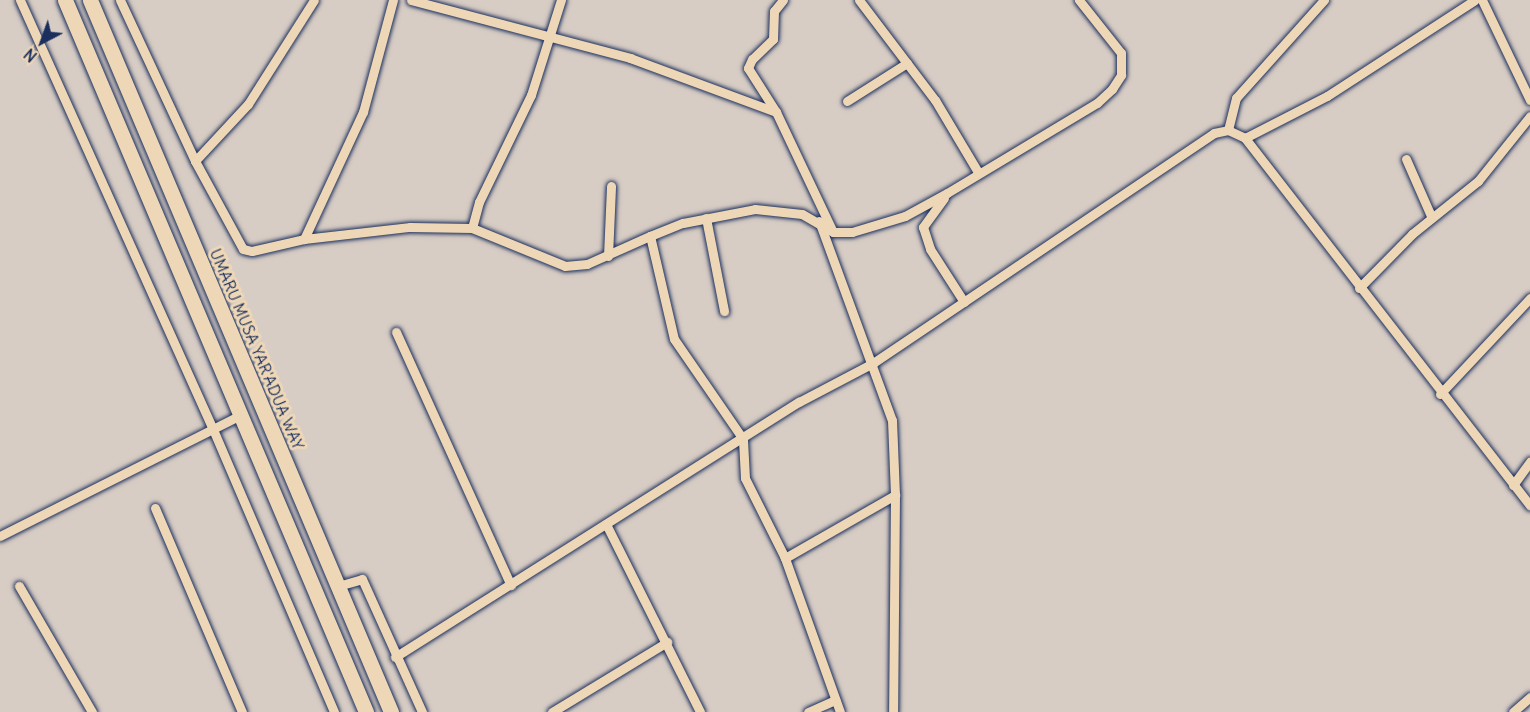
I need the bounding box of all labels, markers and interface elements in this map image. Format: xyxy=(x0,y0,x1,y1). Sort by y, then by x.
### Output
north arrow xyxy=(12,12,72,72)
text: N xyxy=(19,44,41,67)
street label: UMARU MUSA YAR'ADUA WAY xyxy=(206,246,308,452)

